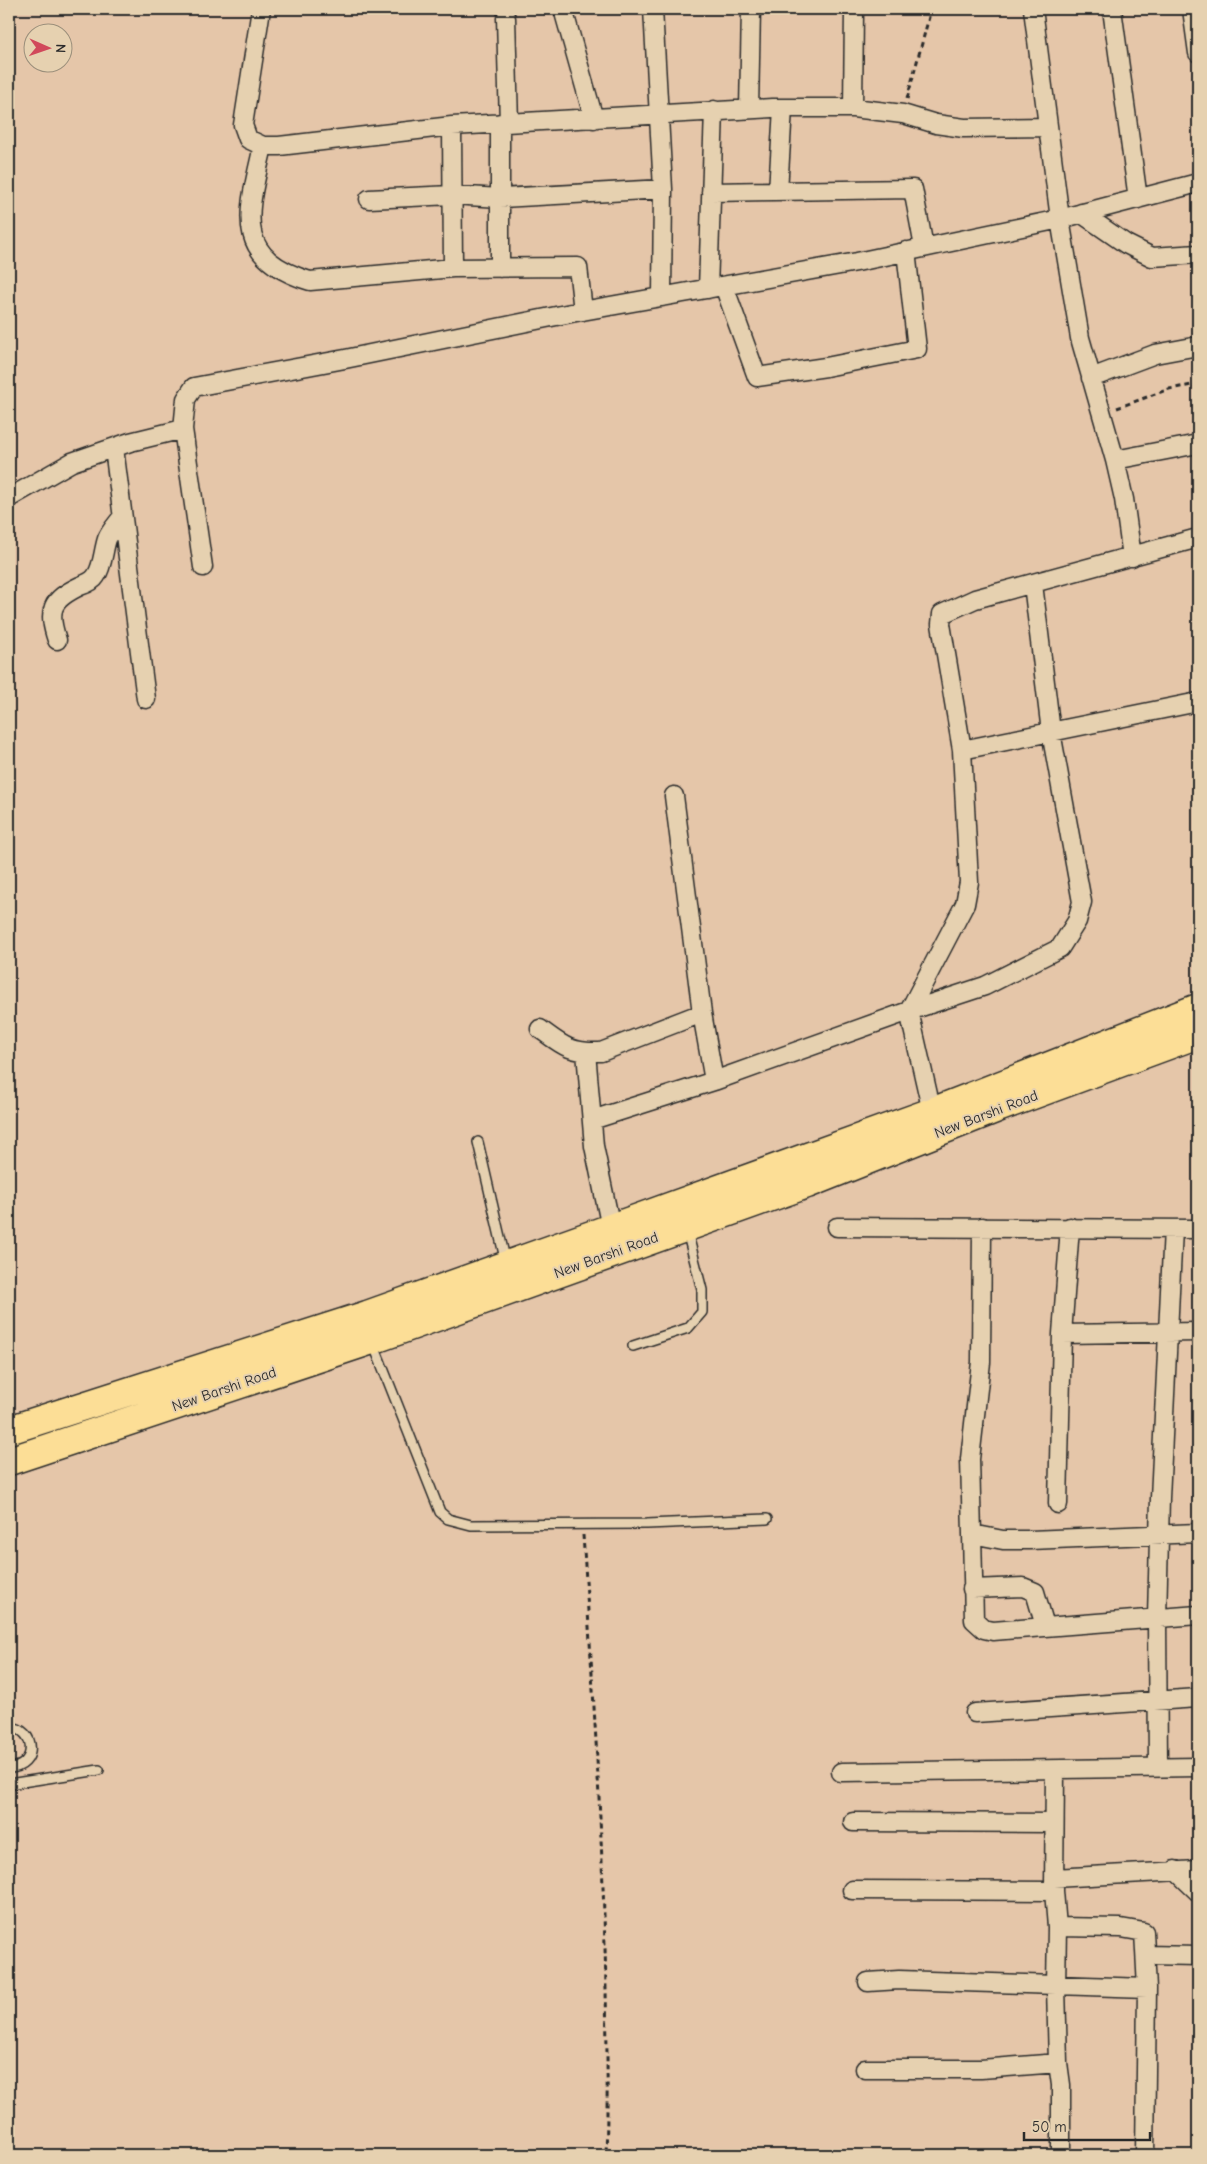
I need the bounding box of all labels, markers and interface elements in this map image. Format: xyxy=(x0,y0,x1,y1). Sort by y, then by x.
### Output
north arrow xyxy=(22,22,72,72)
text: N xyxy=(52,44,69,53)
street label: New Barshi Road xyxy=(932,1086,1040,1142)
street label: New Barshi Road xyxy=(551,1228,661,1282)
street label: New Barshi Road xyxy=(169,1363,279,1415)
scale bar xyxy=(1024,2109,1151,2141)
text: 50 m xyxy=(1032,2118,1067,2136)

